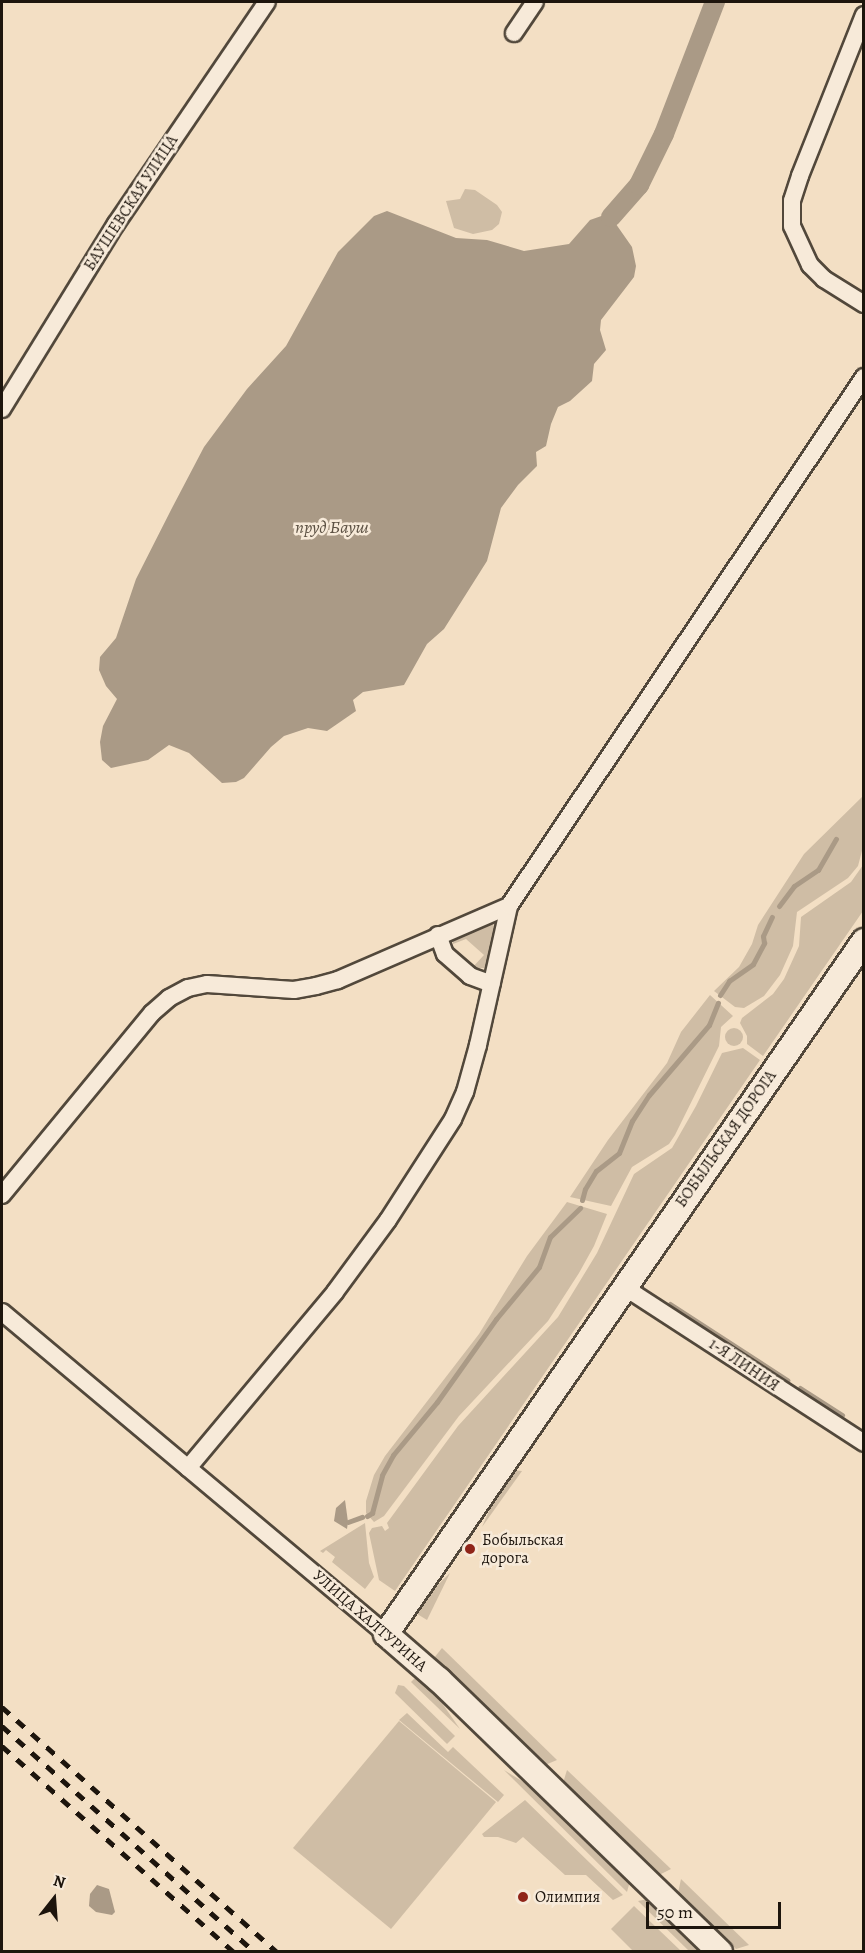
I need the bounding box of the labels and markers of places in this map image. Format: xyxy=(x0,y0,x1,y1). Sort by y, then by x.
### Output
place label: Бобыльская дорога xyxy=(482,1530,564,1568)
marker: Бобыльская дорога xyxy=(463,1542,477,1556)
place label: Олимпия xyxy=(535,1887,600,1907)
marker: Олимпия xyxy=(516,1890,530,1904)

